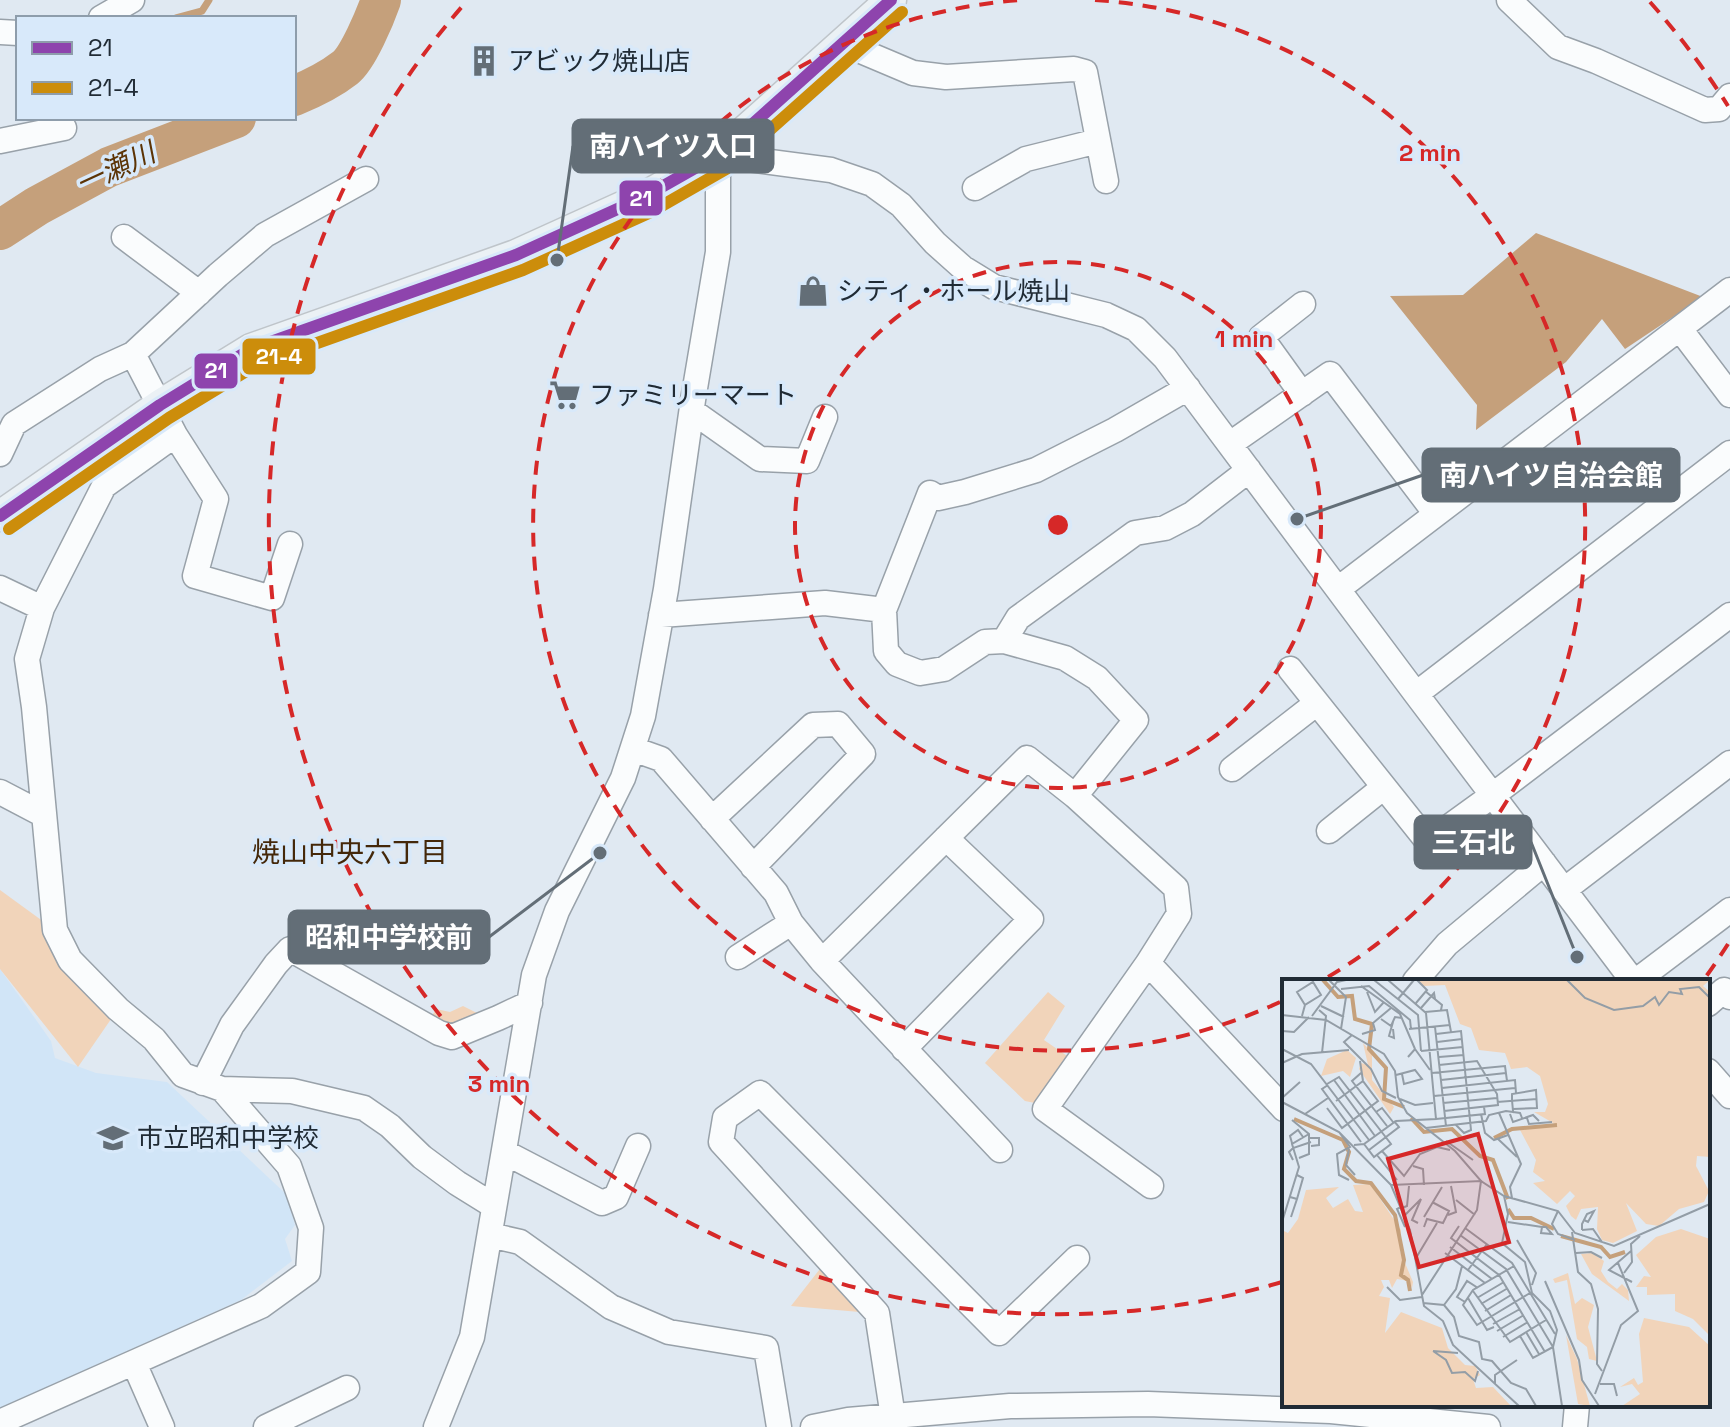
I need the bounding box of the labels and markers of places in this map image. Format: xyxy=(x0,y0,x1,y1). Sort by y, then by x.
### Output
building icon: アビック焼山店 xyxy=(467,44,501,78)
place label: アビック焼山店 xyxy=(508,44,690,78)
callout: 南ハイツ入口 xyxy=(573,120,773,172)
shop icon: シティ・ホール焼山 xyxy=(796,274,830,308)
place label: シティ・ホール焼山 xyxy=(837,274,1069,308)
supermarket icon: ファミリーマート xyxy=(548,378,582,412)
place label: ファミリーマート xyxy=(589,378,797,412)
callout: 南ハイツ自治会館 xyxy=(1423,449,1679,501)
centre of rings xyxy=(1044,511,1072,539)
callout: 三石北 xyxy=(1415,816,1531,868)
callout: 昭和中学校前 xyxy=(289,911,489,963)
school or university icon: 市立昭和中学校 xyxy=(96,1121,130,1155)
place label: 市立昭和中学校 xyxy=(137,1121,319,1155)

